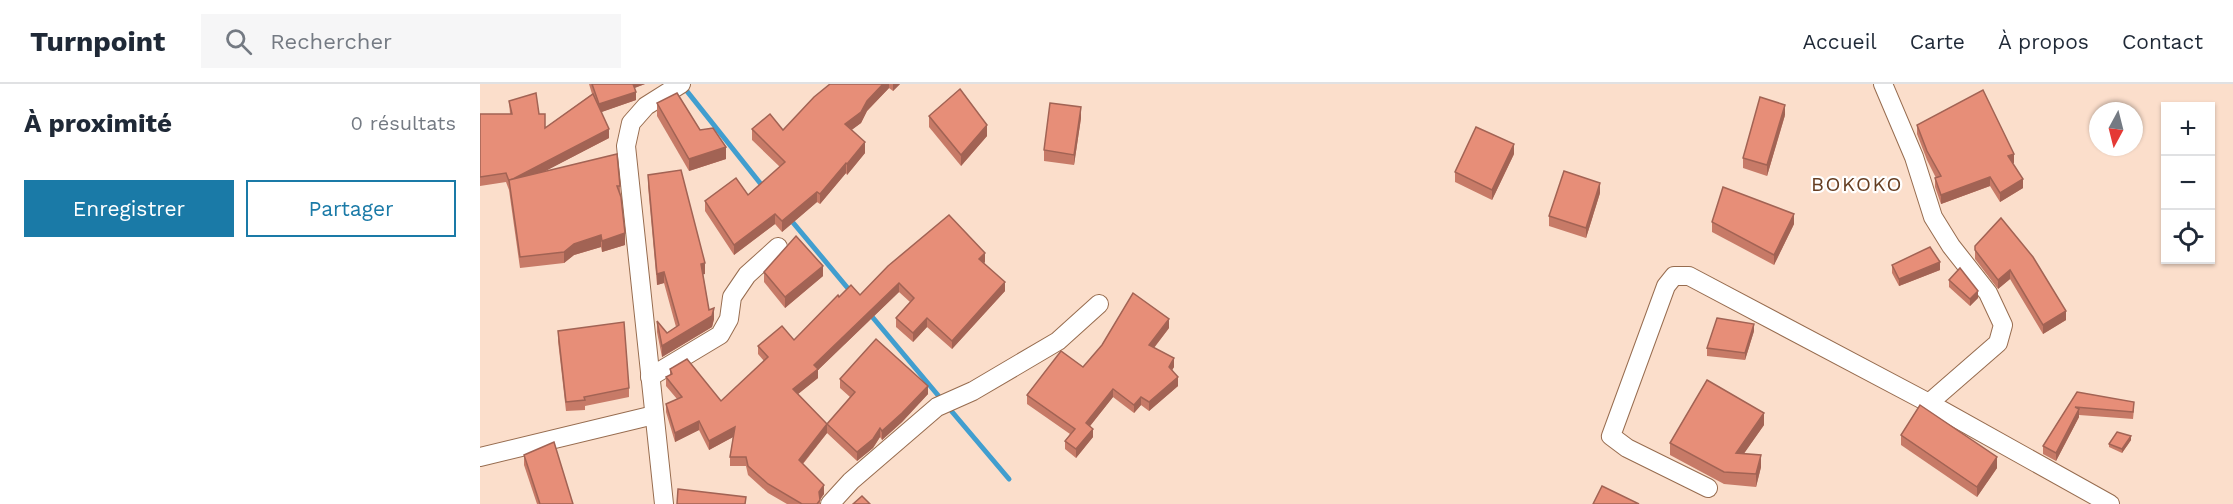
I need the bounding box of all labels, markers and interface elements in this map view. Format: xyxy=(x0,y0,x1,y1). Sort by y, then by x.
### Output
search box xyxy=(201,14,621,68)
text: Turnpoint xyxy=(30,25,165,58)
icon: search xyxy=(222,25,255,58)
text: Rechercher xyxy=(270,29,392,54)
text: Accueil xyxy=(1802,29,1877,54)
text: Carte xyxy=(1910,29,1965,54)
text: À propos xyxy=(1998,29,2089,54)
text: Contact xyxy=(2122,29,2203,54)
north arrow xyxy=(2089,102,2143,156)
map controls xyxy=(2161,102,2215,264)
button: + xyxy=(2161,102,2215,156)
text: À proximité xyxy=(24,108,172,138)
text: 0 résultats xyxy=(351,111,456,135)
button: − xyxy=(2161,156,2215,210)
district label: BOKOKO xyxy=(1811,172,1903,196)
button: Enregistrer xyxy=(24,180,234,237)
button: Partager xyxy=(246,180,456,237)
button: locate xyxy=(2161,210,2215,264)

